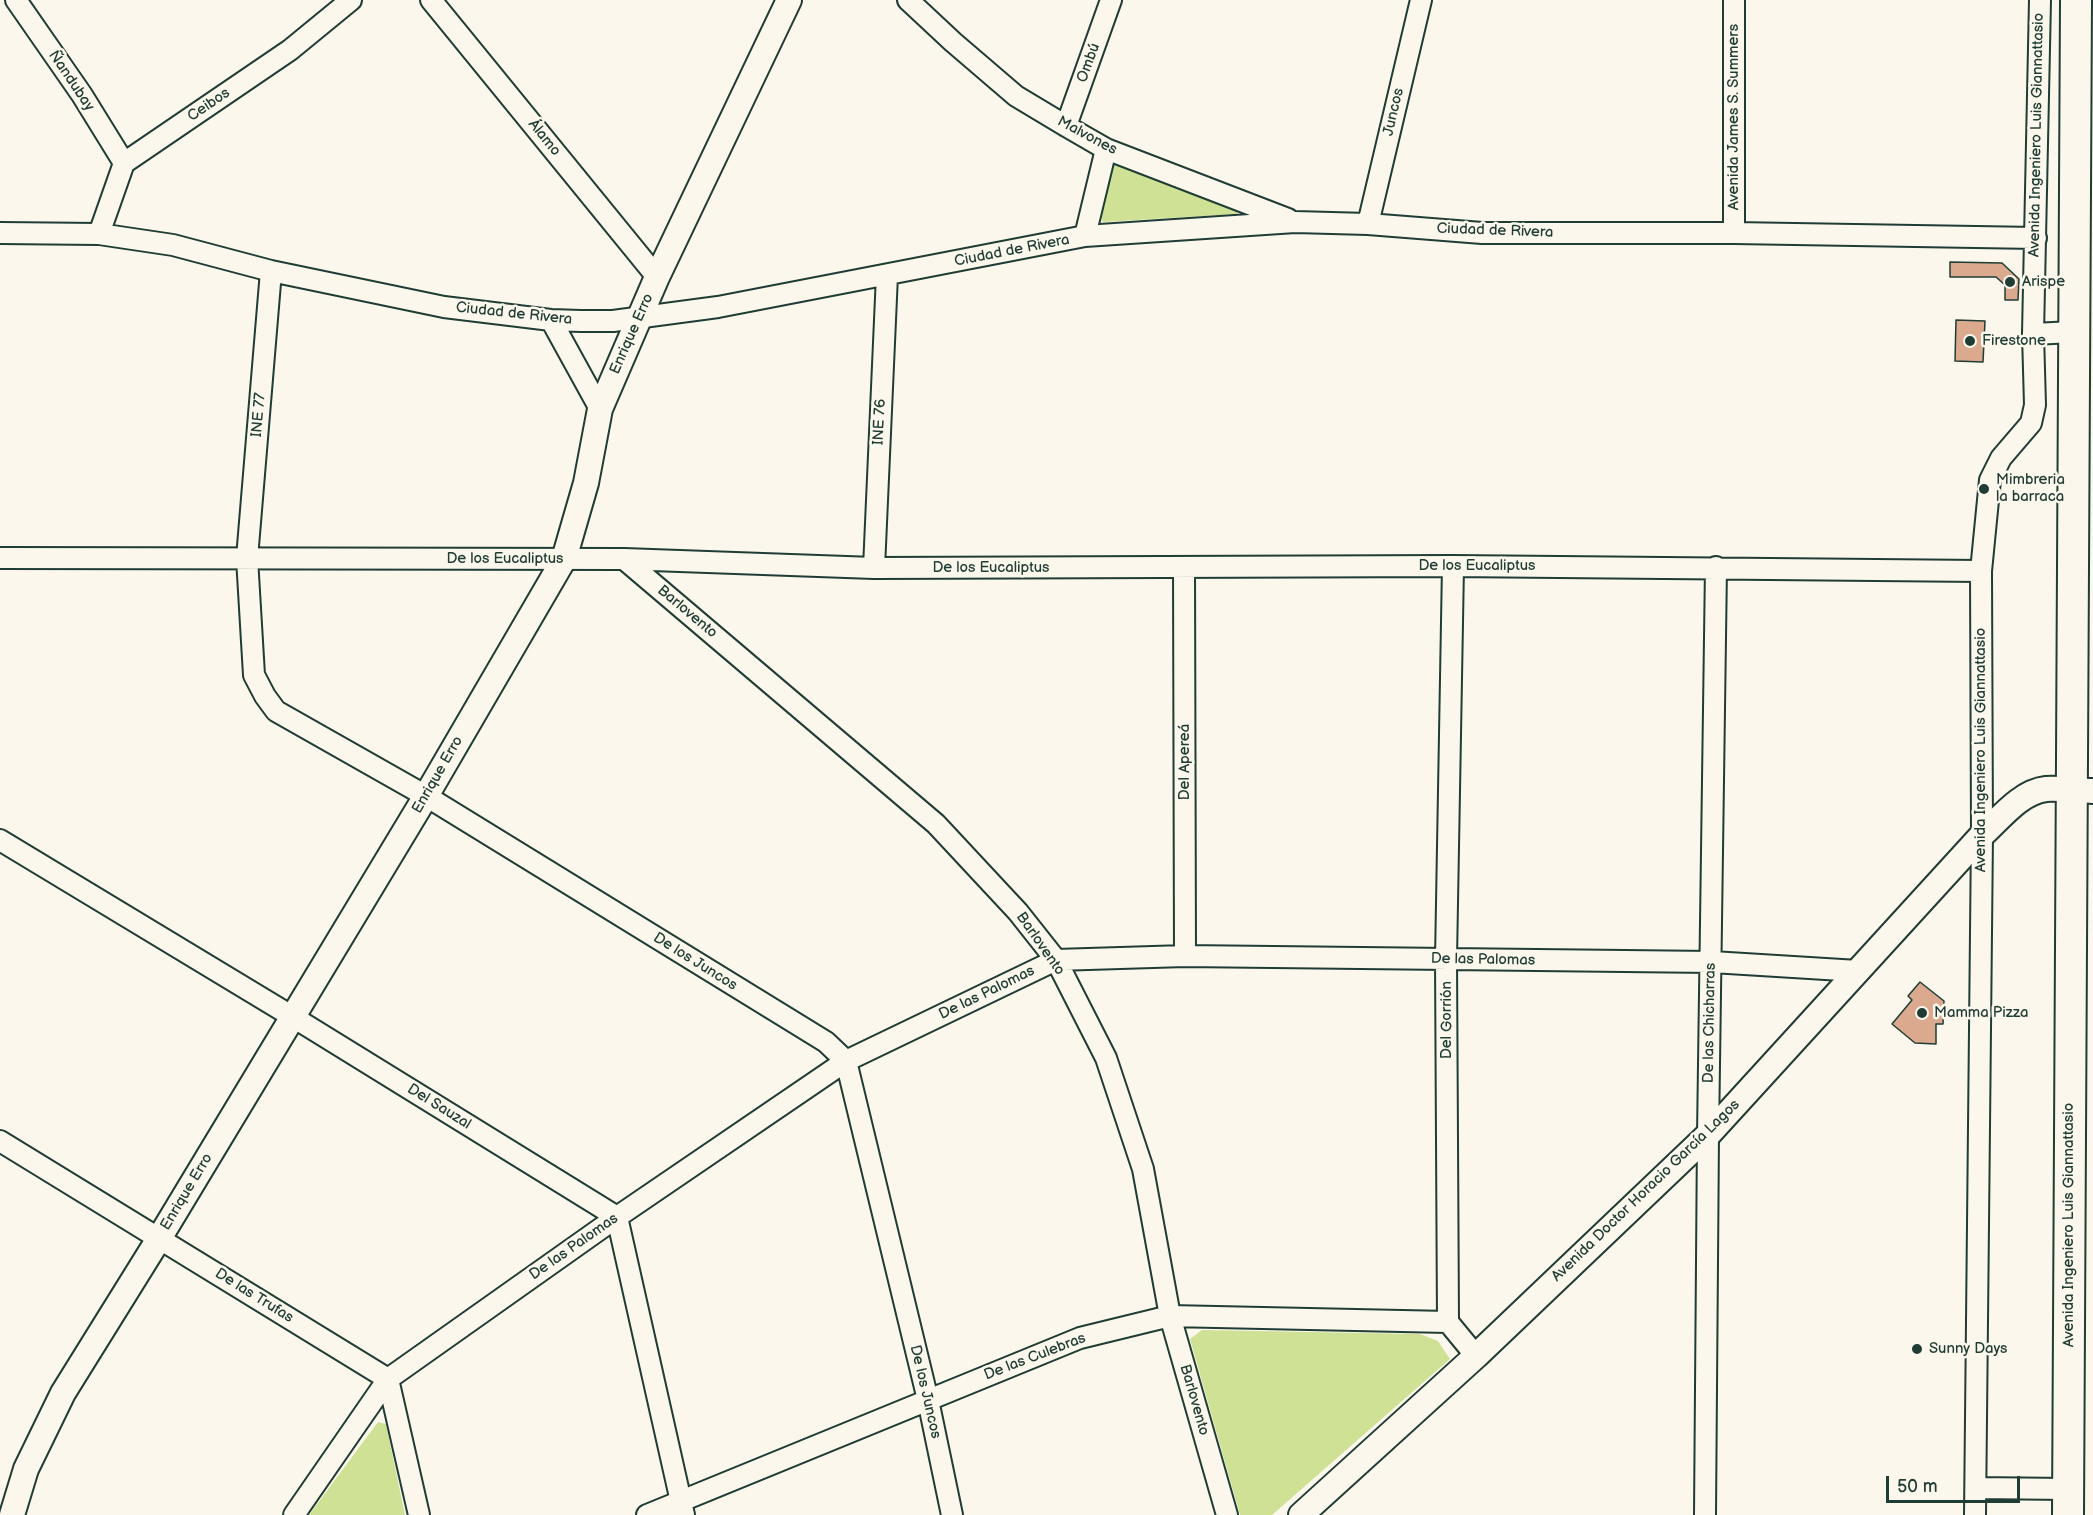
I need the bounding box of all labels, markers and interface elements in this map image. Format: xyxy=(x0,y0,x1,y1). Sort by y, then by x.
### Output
street label: Avenida Ingeniero Luis Giannattasio xyxy=(2026,13,2048,257)
street label: Avenida James S. Summers xyxy=(1725,24,1743,210)
street label: Ombú xyxy=(1074,41,1104,85)
street label: Ñandubay xyxy=(44,47,98,115)
street label: Ceibos xyxy=(184,84,234,126)
street label: Juncos xyxy=(1380,86,1408,138)
street label: Malvones xyxy=(1054,113,1120,159)
street label: Álamo xyxy=(524,116,564,160)
street label: Ciudad de Rivera xyxy=(1436,220,1554,242)
street label: Ciudad de Rivera xyxy=(953,231,1071,271)
place label: Arispe xyxy=(2022,273,2065,291)
marker: Arispe xyxy=(2003,275,2017,289)
street label: Enrique Erro xyxy=(606,291,658,377)
street label: Ciudad de Rivera xyxy=(455,299,573,329)
place label: Firestone xyxy=(1982,332,2046,350)
marker: Firestone xyxy=(1963,334,1977,348)
street label: INE 77 xyxy=(248,392,270,438)
street label: INE 76 xyxy=(870,398,890,446)
place label: Mimbreria la barraca xyxy=(1996,471,2065,506)
marker: Mimbreria la barraca xyxy=(1977,482,1991,496)
street label: De los Eucaliptus xyxy=(447,550,563,568)
street label: De los Eucaliptus xyxy=(1419,557,1535,575)
street label: De los Eucaliptus xyxy=(933,559,1049,577)
street label: Barlovento xyxy=(653,582,721,642)
street label: Avenida Ingeniero Luis Giannattasio xyxy=(1972,628,1990,872)
street label: Del Apereá xyxy=(1176,724,1194,800)
street label: Enrique Erro xyxy=(409,733,467,817)
street label: Barlovento xyxy=(1012,909,1068,979)
street label: De los Juncos xyxy=(650,929,740,995)
street label: De las Palomas xyxy=(1431,950,1535,970)
street label: De las Palomas xyxy=(936,962,1038,1024)
street label: De las Chicharras xyxy=(1700,963,1720,1083)
street label: Del Gorrión xyxy=(1438,981,1456,1059)
place label: Mamma Pizza xyxy=(1934,1004,2028,1022)
marker: Mamma Pizza xyxy=(1915,1006,1929,1020)
street label: Del Sauzal xyxy=(404,1080,474,1134)
street label: Avenida Doctor Horacio García Lagos xyxy=(1548,1096,1744,1286)
street label: Avenida Ingeniero Luis Giannattasio xyxy=(2060,1103,2078,1347)
street label: Enrique Erro xyxy=(157,1150,217,1234)
street label: De las Palomas xyxy=(526,1210,622,1284)
street label: De las Trufas xyxy=(212,1265,296,1327)
street label: De las Culebras xyxy=(982,1329,1088,1385)
place label: Sunny Days xyxy=(1929,1340,2007,1358)
marker: Sunny Days xyxy=(1910,1342,1924,1356)
street label: De los Juncos xyxy=(905,1343,945,1441)
street label: Barlovento xyxy=(1175,1362,1213,1438)
scale bar xyxy=(1889,1464,2022,1502)
text: 50 m xyxy=(1897,1476,1938,1497)

